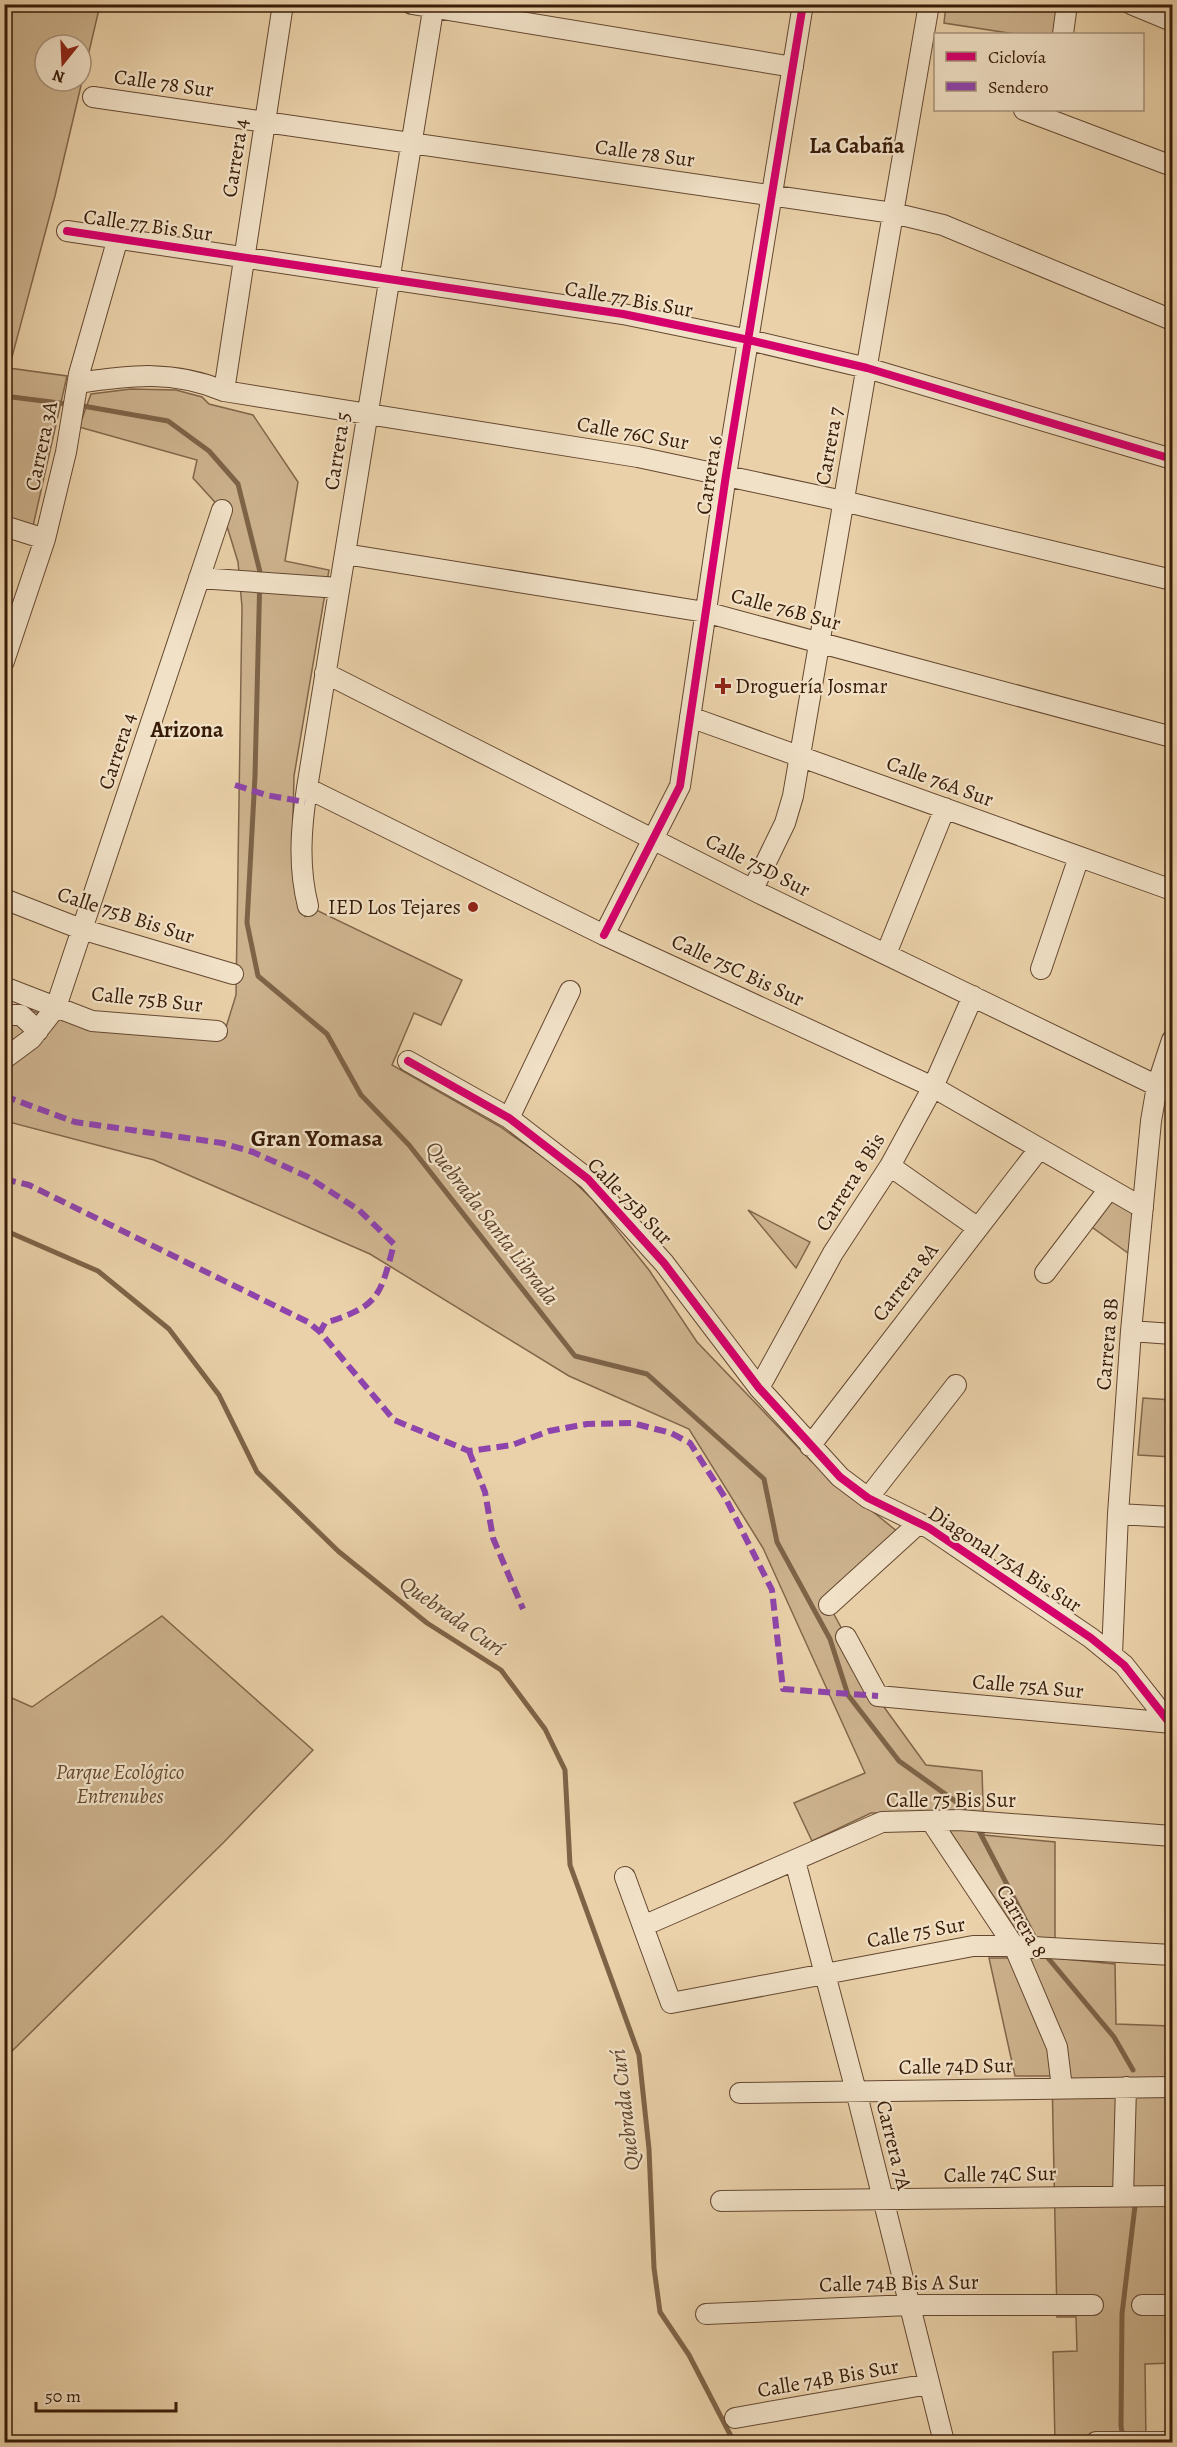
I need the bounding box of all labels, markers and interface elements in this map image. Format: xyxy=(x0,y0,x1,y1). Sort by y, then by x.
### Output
north arrow xyxy=(33,33,93,93)
legend xyxy=(934,33,1144,111)
text: Ciclovía xyxy=(988,45,1047,69)
street label: Calle 78 Sur xyxy=(112,62,216,104)
text: N xyxy=(49,64,68,89)
text: Sendero xyxy=(988,75,1049,99)
street label: Carrera 4 xyxy=(215,117,255,199)
district label: La Cabaña xyxy=(809,131,905,161)
street label: Calle 78 Sur xyxy=(593,132,697,174)
street label: Calle 77 Bis Sur xyxy=(82,202,214,248)
street label: Calle 77 Bis Sur xyxy=(563,274,695,324)
street label: Carrera 3A xyxy=(18,398,64,493)
street label: Carrera 7 xyxy=(808,405,850,487)
street label: Calle 76C Sur xyxy=(575,409,691,457)
street label: Carrera 5 xyxy=(317,410,357,492)
street label: Carrera 6 xyxy=(689,433,729,517)
street label: Calle 76B Sur xyxy=(728,581,844,637)
place label: Droguería Josmar xyxy=(735,672,887,700)
marker: Droguería Josmar xyxy=(716,679,730,693)
street label: Carrera 4 xyxy=(91,709,143,793)
district label: Arizona xyxy=(149,715,224,745)
street label: Calle 76A Sur xyxy=(882,749,998,813)
street label: Calle 75D Sur xyxy=(701,827,815,903)
street label: Calle 75B Bis Sur xyxy=(54,880,198,950)
place label: IED Los Tejares xyxy=(328,893,461,921)
marker: IED Los Tejares xyxy=(466,900,480,914)
street label: Calle 75C Bis Sur xyxy=(667,927,809,1013)
street label: Calle 75B Sur xyxy=(90,979,204,1019)
district label: Gran Yomasa xyxy=(251,1122,384,1154)
street label: Carrera 8 Bis xyxy=(809,1128,891,1236)
water label: Quebrada Santa Librada xyxy=(418,1135,566,1311)
street label: Calle 75B Sur xyxy=(581,1151,679,1251)
street label: Carrera 8A xyxy=(866,1236,945,1327)
street label: Carrera 8B xyxy=(1089,1297,1125,1391)
street label: Diagonal 75A Bis Sur xyxy=(923,1499,1087,1619)
water label: Quebrada Curí xyxy=(393,1569,511,1663)
street label: Calle 75A Sur xyxy=(971,1667,1085,1705)
park label: Parque Ecológico Entrenubes xyxy=(56,1758,184,1810)
street label: Calle 75 Bis Sur xyxy=(886,1786,1016,1814)
street label: Carrera 8 xyxy=(990,1879,1054,1963)
street label: Calle 75 Sur xyxy=(865,1910,967,1954)
water label: Quebrada Curí xyxy=(603,2047,647,2173)
street label: Calle 74D Sur xyxy=(898,2051,1014,2081)
street label: Carrera 7A xyxy=(869,2097,919,2193)
street label: Calle 74C Sur xyxy=(943,2159,1057,2189)
street label: Calle 74B Bis A Sur xyxy=(819,2268,979,2298)
street label: Calle 74B Bis Sur xyxy=(755,2352,901,2404)
scale bar xyxy=(36,2375,176,2413)
text: 50 m xyxy=(45,2384,81,2408)

